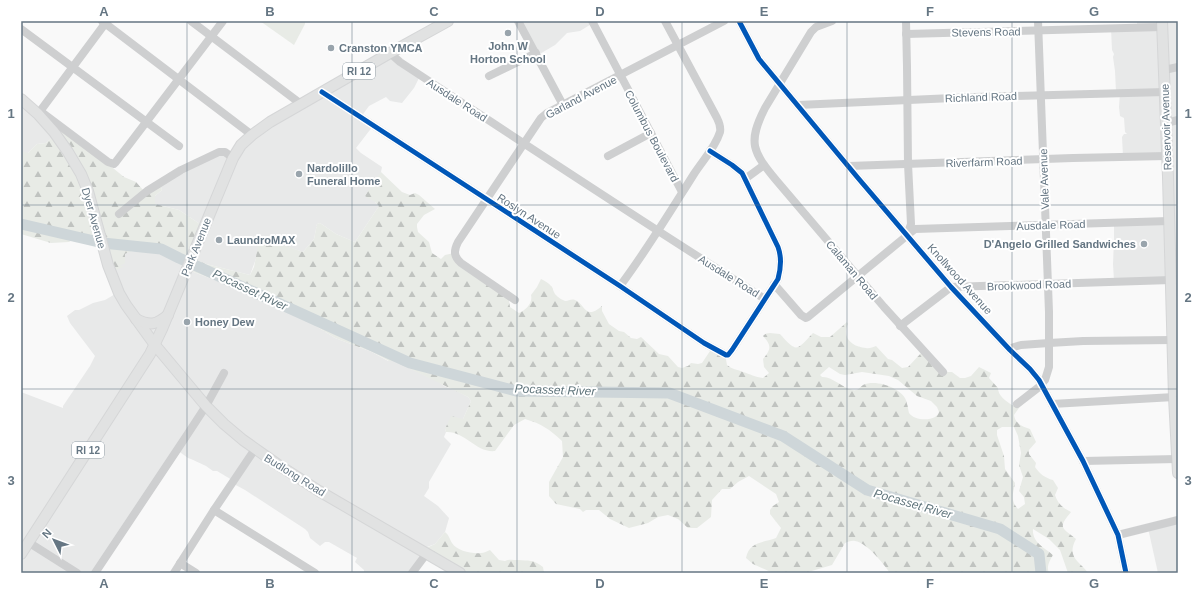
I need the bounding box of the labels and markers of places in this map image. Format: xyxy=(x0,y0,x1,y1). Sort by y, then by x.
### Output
marker: John W Horton School xyxy=(503,28,513,38)
place label: John W Horton School xyxy=(470,40,546,65)
place label: Cranston YMCA xyxy=(339,42,423,54)
marker: Cranston YMCA xyxy=(326,43,336,53)
place label: Nardolillo Funeral Home xyxy=(307,162,380,187)
marker: Nardolillo Funeral Home xyxy=(294,169,304,179)
place label: LaundroMAX xyxy=(227,234,296,246)
marker: LaundroMAX xyxy=(214,235,224,245)
place label: D'Angelo Grilled Sandwiches xyxy=(984,238,1136,250)
marker: D'Angelo Grilled Sandwiches xyxy=(1139,239,1149,249)
place label: Honey Dew xyxy=(195,316,255,328)
marker: Honey Dew xyxy=(182,317,192,327)

